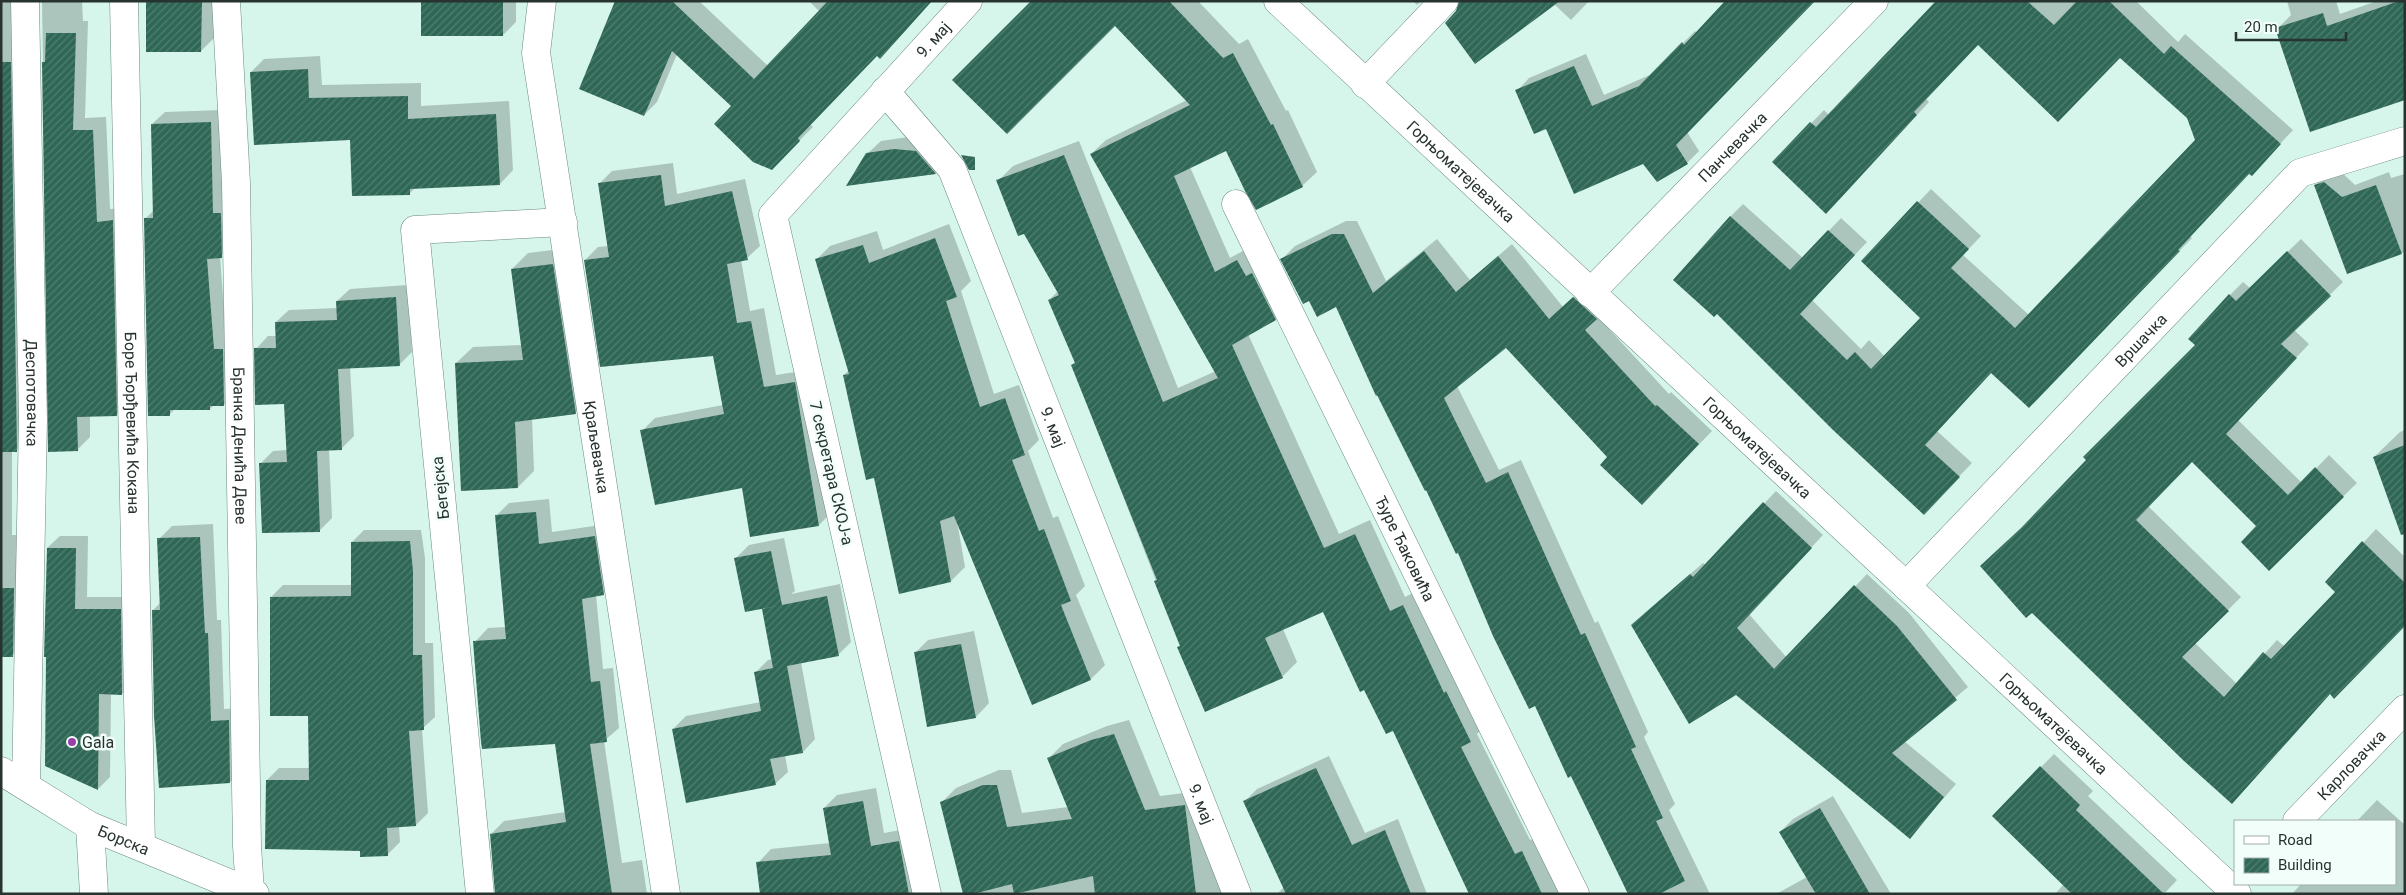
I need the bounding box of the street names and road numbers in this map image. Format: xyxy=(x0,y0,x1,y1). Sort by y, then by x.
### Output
street label: 9. мај xyxy=(912,18,955,61)
street label: Панчевачка xyxy=(1694,108,1771,186)
street label: Горњоматејевачка xyxy=(1403,117,1519,227)
street label: Вршачка xyxy=(2111,310,2171,371)
street label: Боре Ђорђевића Кокана xyxy=(121,332,143,514)
street label: Деспотовачка xyxy=(21,339,42,447)
street label: Бранка Денића Деве xyxy=(229,367,251,524)
street label: Горњоматејевачка xyxy=(1699,393,1815,503)
street label: Краљевачка xyxy=(580,399,613,495)
street label: 7 секретара СКОЈ-а xyxy=(806,399,857,547)
street label: 9. мај xyxy=(1036,404,1069,450)
street label: Бегејска xyxy=(428,456,453,520)
street label: Ђуре Ђаковића xyxy=(1371,493,1439,605)
street label: Горњоматејевачка xyxy=(1995,669,2111,779)
street label: Карловачка xyxy=(2313,726,2390,804)
street label: 9. мај xyxy=(1185,781,1218,827)
street label: Борска xyxy=(95,821,152,859)

